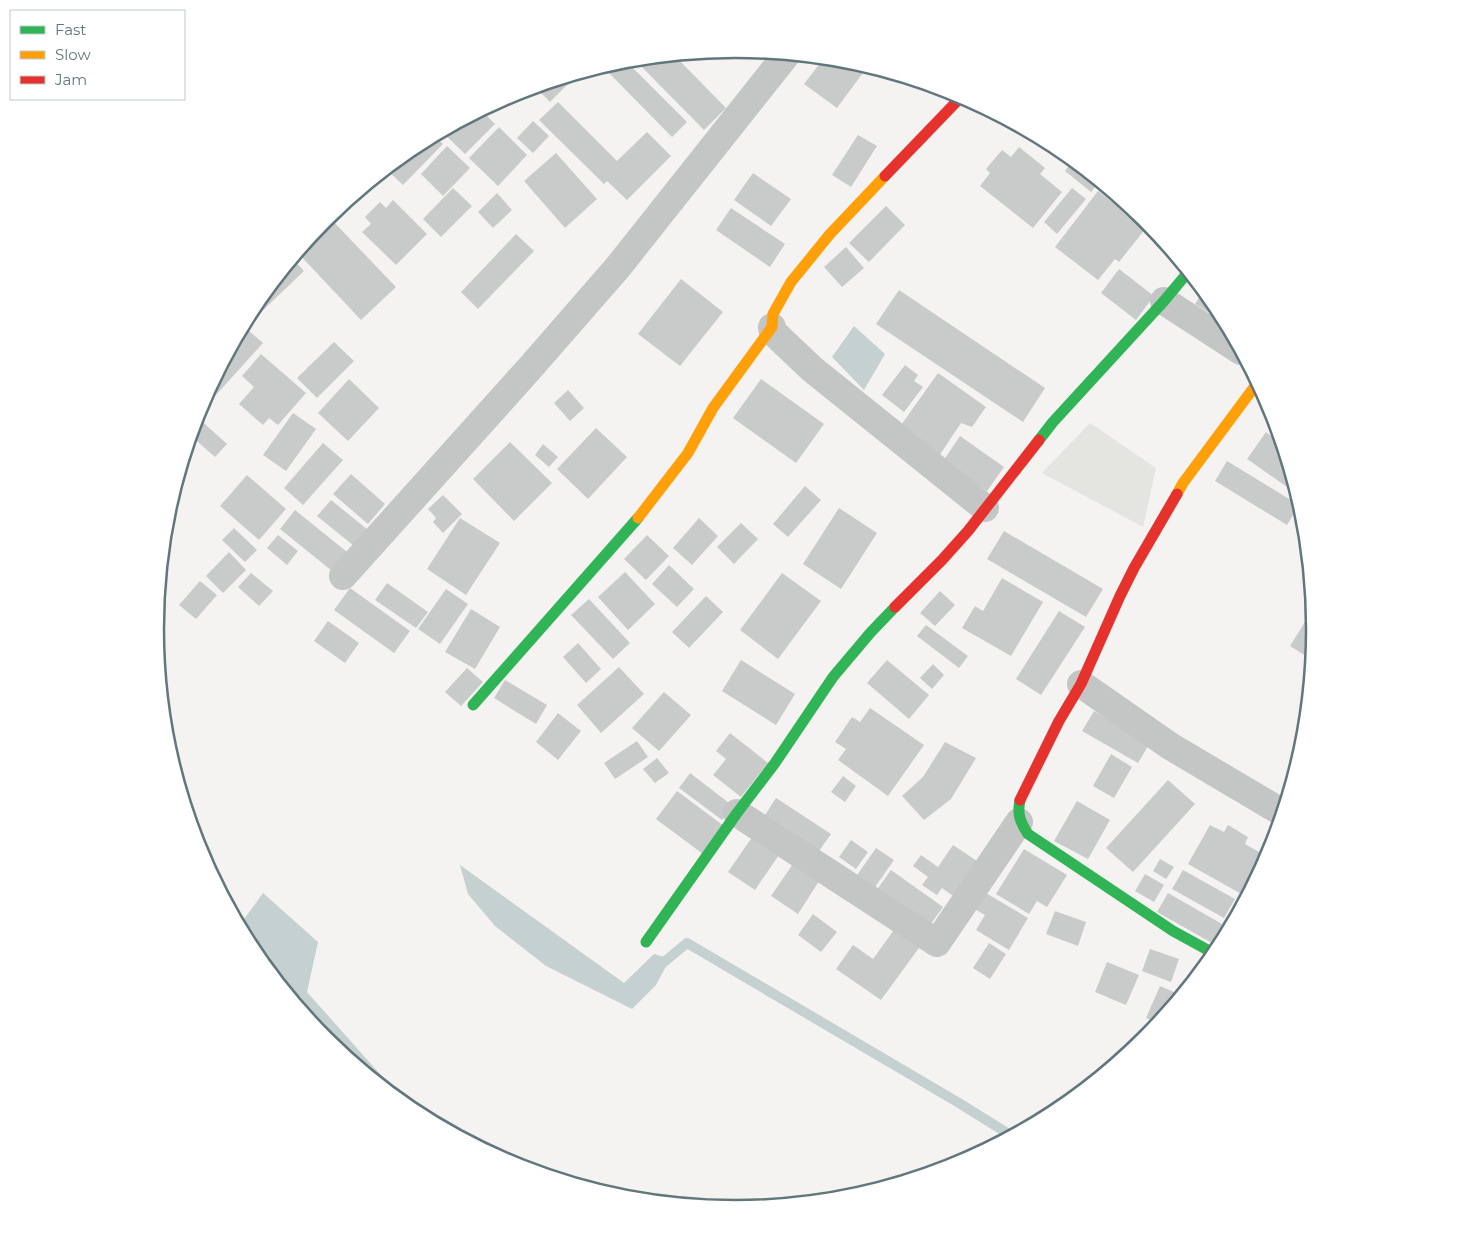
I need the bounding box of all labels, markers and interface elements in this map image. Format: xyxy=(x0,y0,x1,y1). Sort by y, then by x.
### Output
legend xyxy=(10,10,185,100)
text: Fast xyxy=(55,20,86,39)
text: Slow xyxy=(55,45,91,64)
text: Jam xyxy=(54,70,87,89)

